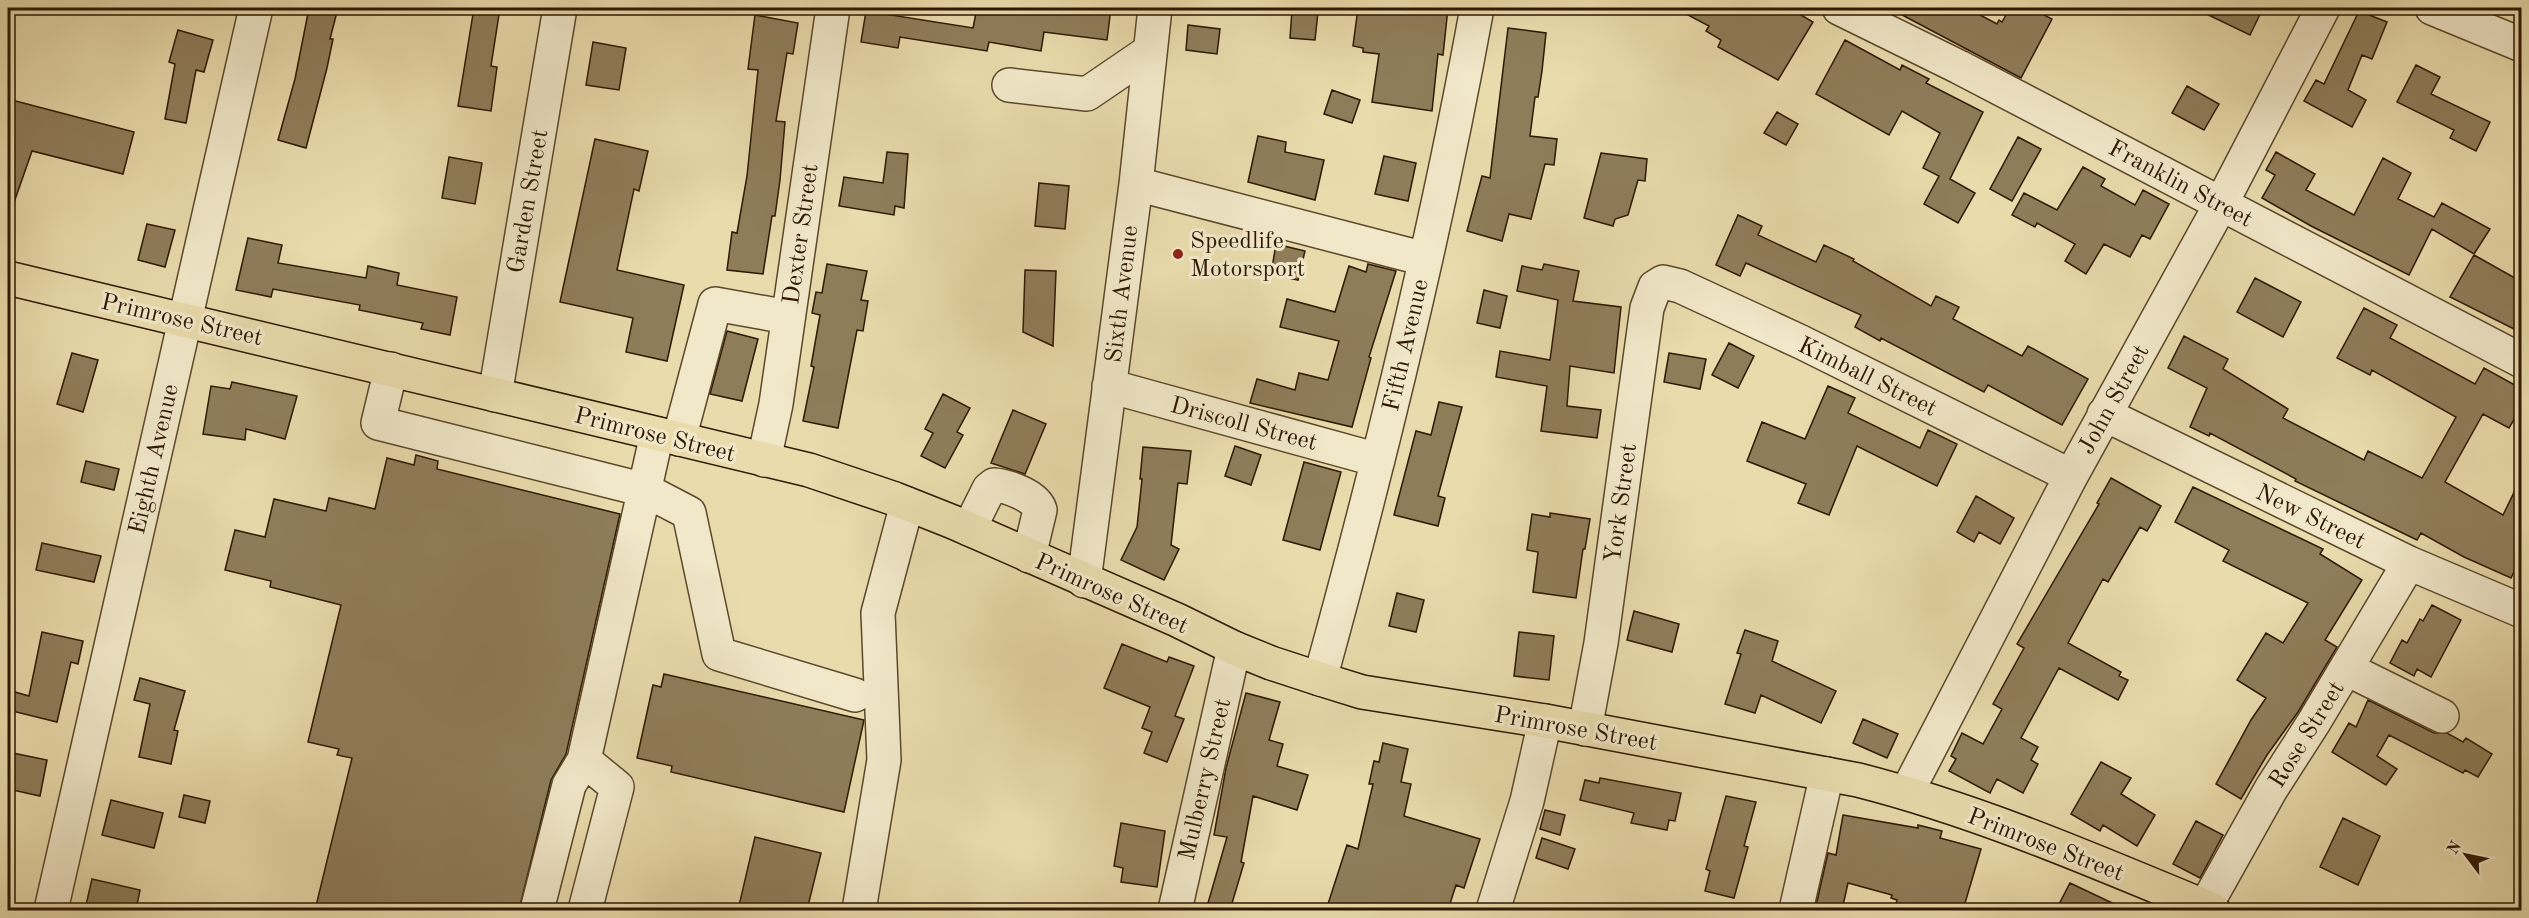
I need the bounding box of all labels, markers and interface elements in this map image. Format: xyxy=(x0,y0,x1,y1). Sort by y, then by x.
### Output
street label: Garden Street xyxy=(504,127,553,275)
street label: Franklin Street xyxy=(2104,137,2256,233)
street label: Dexter Street xyxy=(780,162,824,306)
street label: Sixth Avenue xyxy=(1103,224,1143,364)
place label: Speedlife Motorsport xyxy=(1190,230,1305,282)
marker: Speedlife Motorsport xyxy=(1171,247,1185,261)
street label: Fifth Avenue xyxy=(1380,277,1434,414)
street label: Primrose Street xyxy=(98,291,265,351)
street label: Kimball Street xyxy=(1794,334,1940,422)
street label: John Street xyxy=(2075,341,2155,459)
street label: Eighth Avenue xyxy=(126,382,184,537)
street label: Driscoll Street xyxy=(1167,394,1320,456)
street label: Primrose Street xyxy=(571,404,738,468)
street label: York Street xyxy=(1602,442,1642,565)
street label: New Street xyxy=(2252,481,2369,555)
street label: Primrose Street xyxy=(1031,550,1192,639)
street label: Rose Street xyxy=(2265,677,2350,793)
street label: Mulberry Street xyxy=(1176,696,1236,863)
street label: Primrose Street xyxy=(1492,704,1659,756)
street label: Primrose Street xyxy=(1964,805,2127,887)
north arrow xyxy=(2436,825,2496,885)
text: N xyxy=(2445,838,2465,858)

